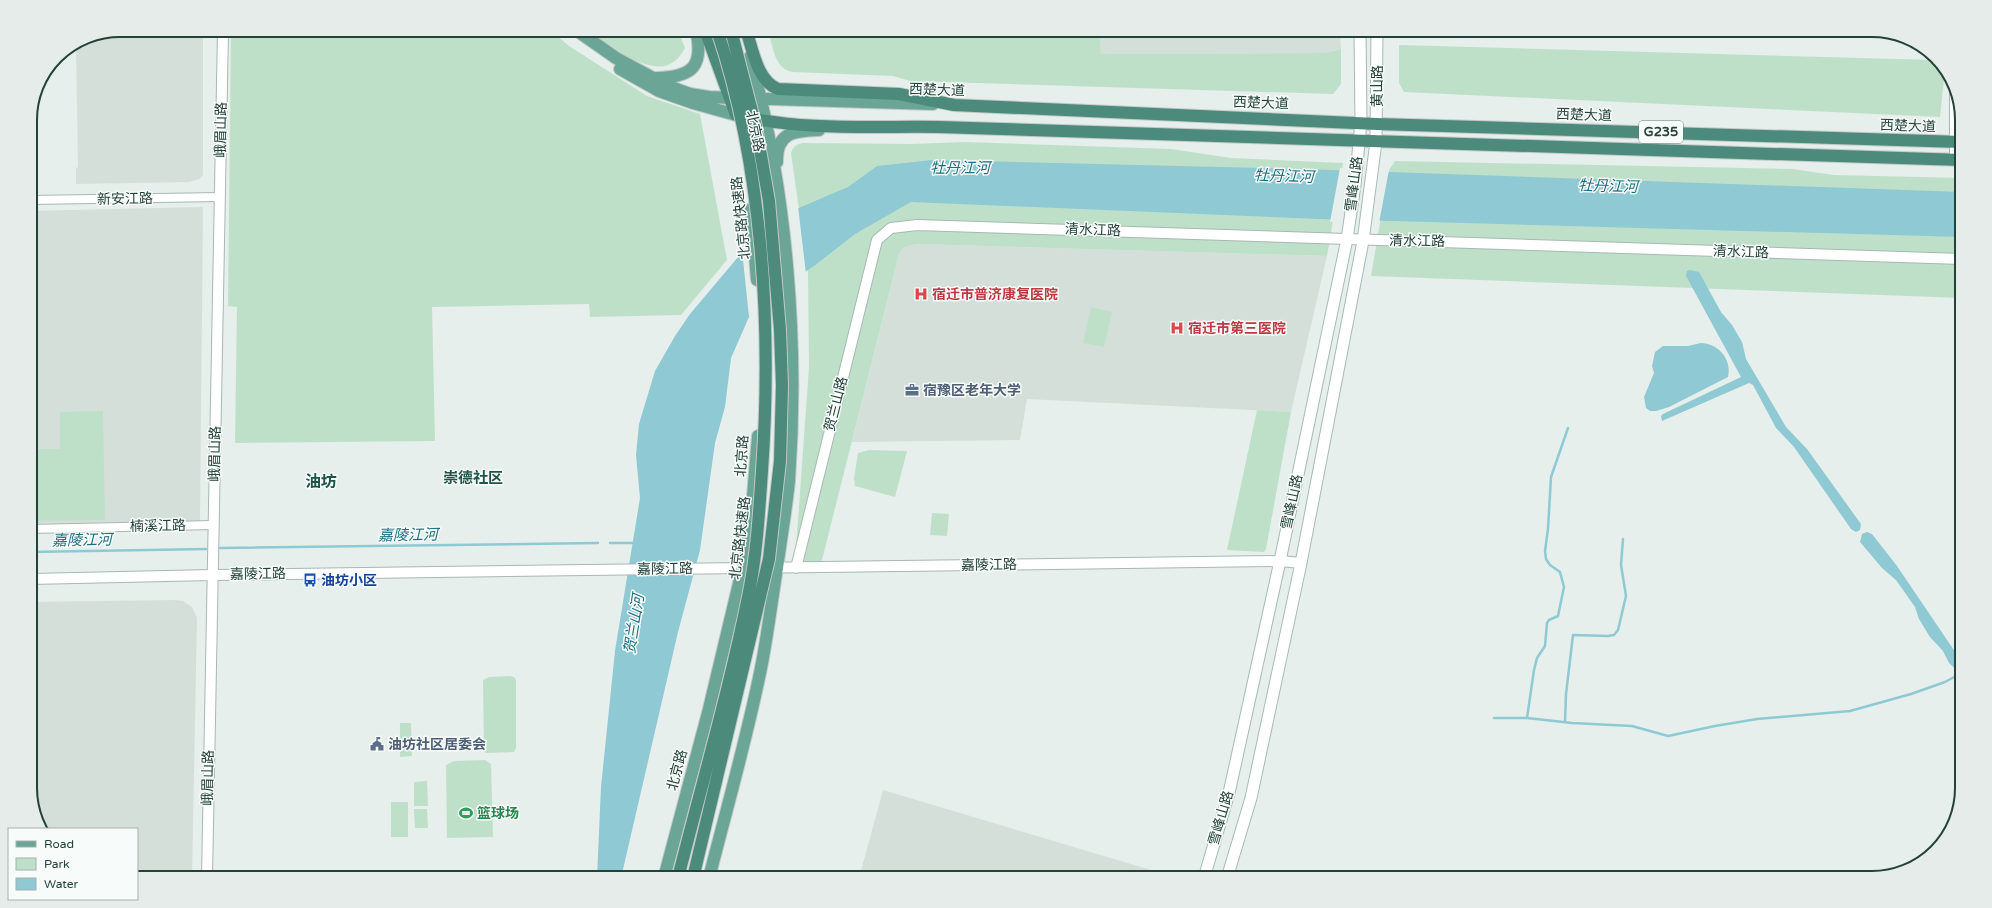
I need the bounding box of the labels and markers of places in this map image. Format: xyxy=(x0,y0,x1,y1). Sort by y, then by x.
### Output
hospital icon: 宿迁市普济康复医院 xyxy=(913,286,929,302)
place label: 宿迁市普济康复医院 xyxy=(932,286,1058,303)
hospital icon: 宿迁市第三医院 xyxy=(1169,320,1185,336)
place label: 宿迁市第三医院 xyxy=(1188,320,1286,337)
office icon: 宿豫区老年大学 xyxy=(904,382,920,398)
place label: 宿豫区老年大学 xyxy=(923,382,1021,399)
bus stop icon: 油坊小区 xyxy=(302,572,318,588)
place label: 油坊小区 xyxy=(321,572,377,589)
public building icon: 油坊社区居委会 xyxy=(369,736,385,752)
place label: 油坊社区居委会 xyxy=(388,736,486,753)
sports icon: 篮球场 xyxy=(458,805,474,821)
place label: 篮球场 xyxy=(477,805,519,822)

